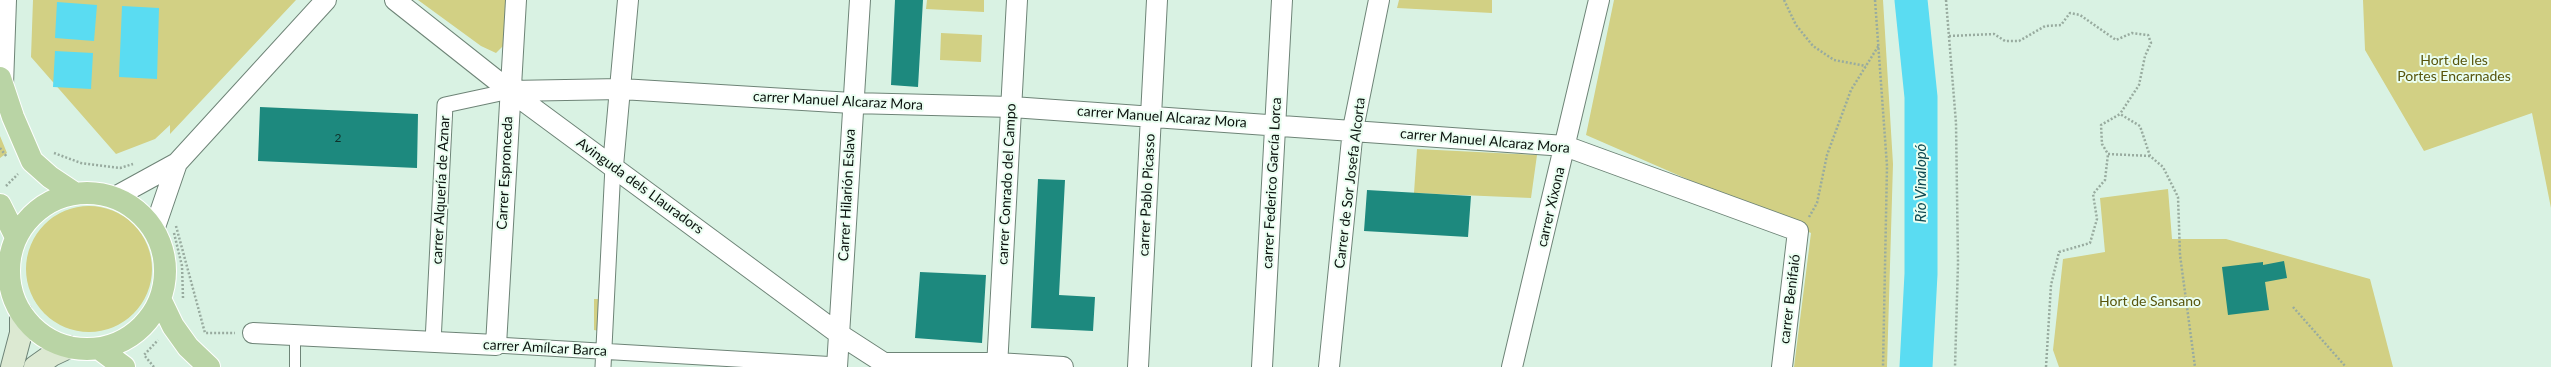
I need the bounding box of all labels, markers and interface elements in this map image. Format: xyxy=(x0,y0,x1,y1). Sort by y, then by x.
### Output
park label: Hort de les Portes Encarnades xyxy=(2397,52,2511,84)
street label: carrer Manuel Alcaraz Mora xyxy=(753,88,923,114)
street label: carrer Federico García Lorca xyxy=(1259,97,1285,269)
street label: Carrer de Sor Josefa Alcorta xyxy=(1331,97,1369,269)
street label: carrer Conrado del Campo xyxy=(994,103,1020,265)
street label: carrer Manuel Alcaraz Mora xyxy=(1077,103,1247,131)
street label: carrer Alquería de Aznar xyxy=(429,115,453,265)
street label: Carrer Espronceda xyxy=(494,116,516,230)
street label: carrer Manuel Alcaraz Mora xyxy=(1400,125,1570,157)
street label: Carrer Hilarión Eslava xyxy=(835,128,859,262)
house number: 2 xyxy=(335,131,341,145)
street label: carrer Pablo Picasso xyxy=(1135,133,1159,257)
street label: Avinguda dels Llauradors xyxy=(573,134,707,238)
water label: Río Vinalopó xyxy=(1912,144,1930,222)
street label: carrer Xixona xyxy=(1534,165,1568,249)
street label: carrer Benifaió xyxy=(1776,253,1804,345)
park label: Hort de Sansano xyxy=(2099,293,2201,309)
street label: carrer Amílcar Barca xyxy=(483,336,607,360)

